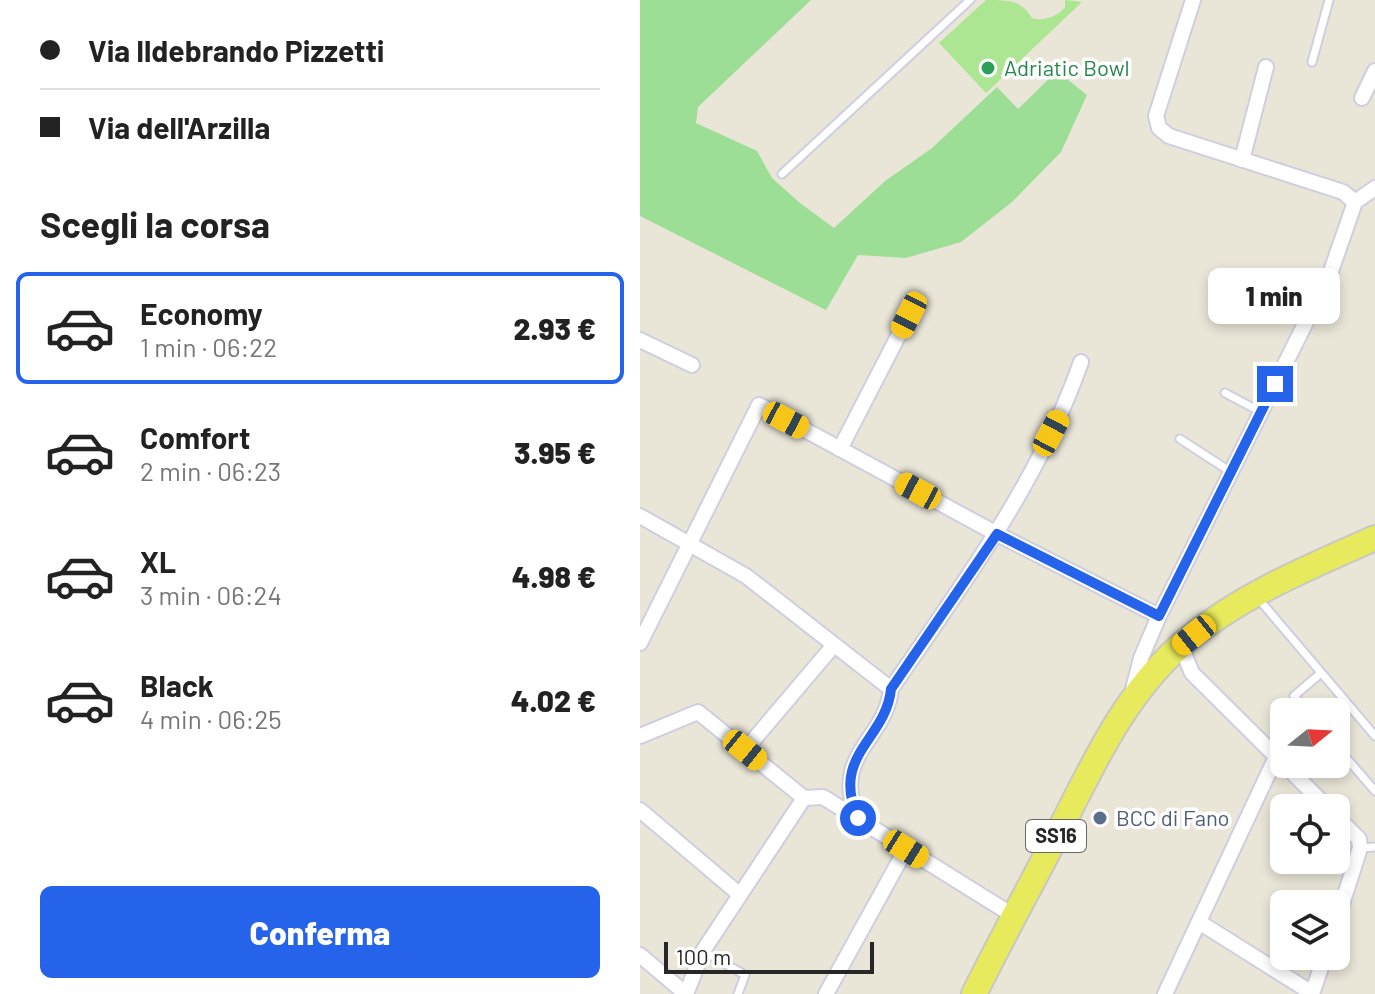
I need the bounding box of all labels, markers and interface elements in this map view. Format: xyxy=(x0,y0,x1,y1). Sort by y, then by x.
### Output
text: Via Ildebrando Pizzetti xyxy=(88,32,385,68)
place label: Adriatic Bowl xyxy=(1004,54,1130,80)
marker: Adriatic Bowl xyxy=(979,59,997,77)
text: Via dell'Arzilla xyxy=(88,109,270,145)
text: Scegli la corsa xyxy=(40,202,270,245)
callout: 1 min xyxy=(1209,268,1341,324)
text: 1 min xyxy=(1245,280,1303,311)
car xyxy=(887,288,931,342)
icon: car xyxy=(44,292,116,364)
text: Economy xyxy=(140,295,263,331)
text: 2.93 € xyxy=(513,310,596,346)
text: 1 min · 06:22 xyxy=(140,331,277,362)
route end xyxy=(1257,366,1293,402)
car xyxy=(759,398,813,442)
car xyxy=(1029,406,1073,460)
icon: car xyxy=(44,416,116,488)
text: Comfort xyxy=(140,419,250,455)
text: 3.95 € xyxy=(514,434,596,470)
text: 2 min · 06:23 xyxy=(140,455,281,486)
car xyxy=(891,469,945,513)
icon: car xyxy=(44,540,116,612)
text: XL xyxy=(140,543,176,579)
text: 4.98 € xyxy=(512,558,596,594)
text: 3 min · 06:24 xyxy=(140,579,282,610)
car xyxy=(1168,611,1220,659)
icon: car xyxy=(44,664,116,736)
text: Black xyxy=(140,667,214,703)
text: 4.02 € xyxy=(511,682,596,718)
north arrow xyxy=(1270,698,1350,778)
map controls xyxy=(1270,698,1350,970)
text: 4 min · 06:25 xyxy=(140,703,282,734)
car xyxy=(719,726,771,774)
button: locate xyxy=(1270,794,1350,874)
route start xyxy=(840,800,876,836)
place label: BCC di Fano xyxy=(1116,804,1230,830)
marker: BCC di Fano xyxy=(1091,809,1109,827)
road number: SS16 xyxy=(1026,820,1086,852)
car xyxy=(879,826,933,872)
button: Conferma xyxy=(40,886,600,978)
button: layers xyxy=(1270,890,1350,970)
scale bar xyxy=(664,938,874,974)
text: 100 m xyxy=(676,943,731,969)

